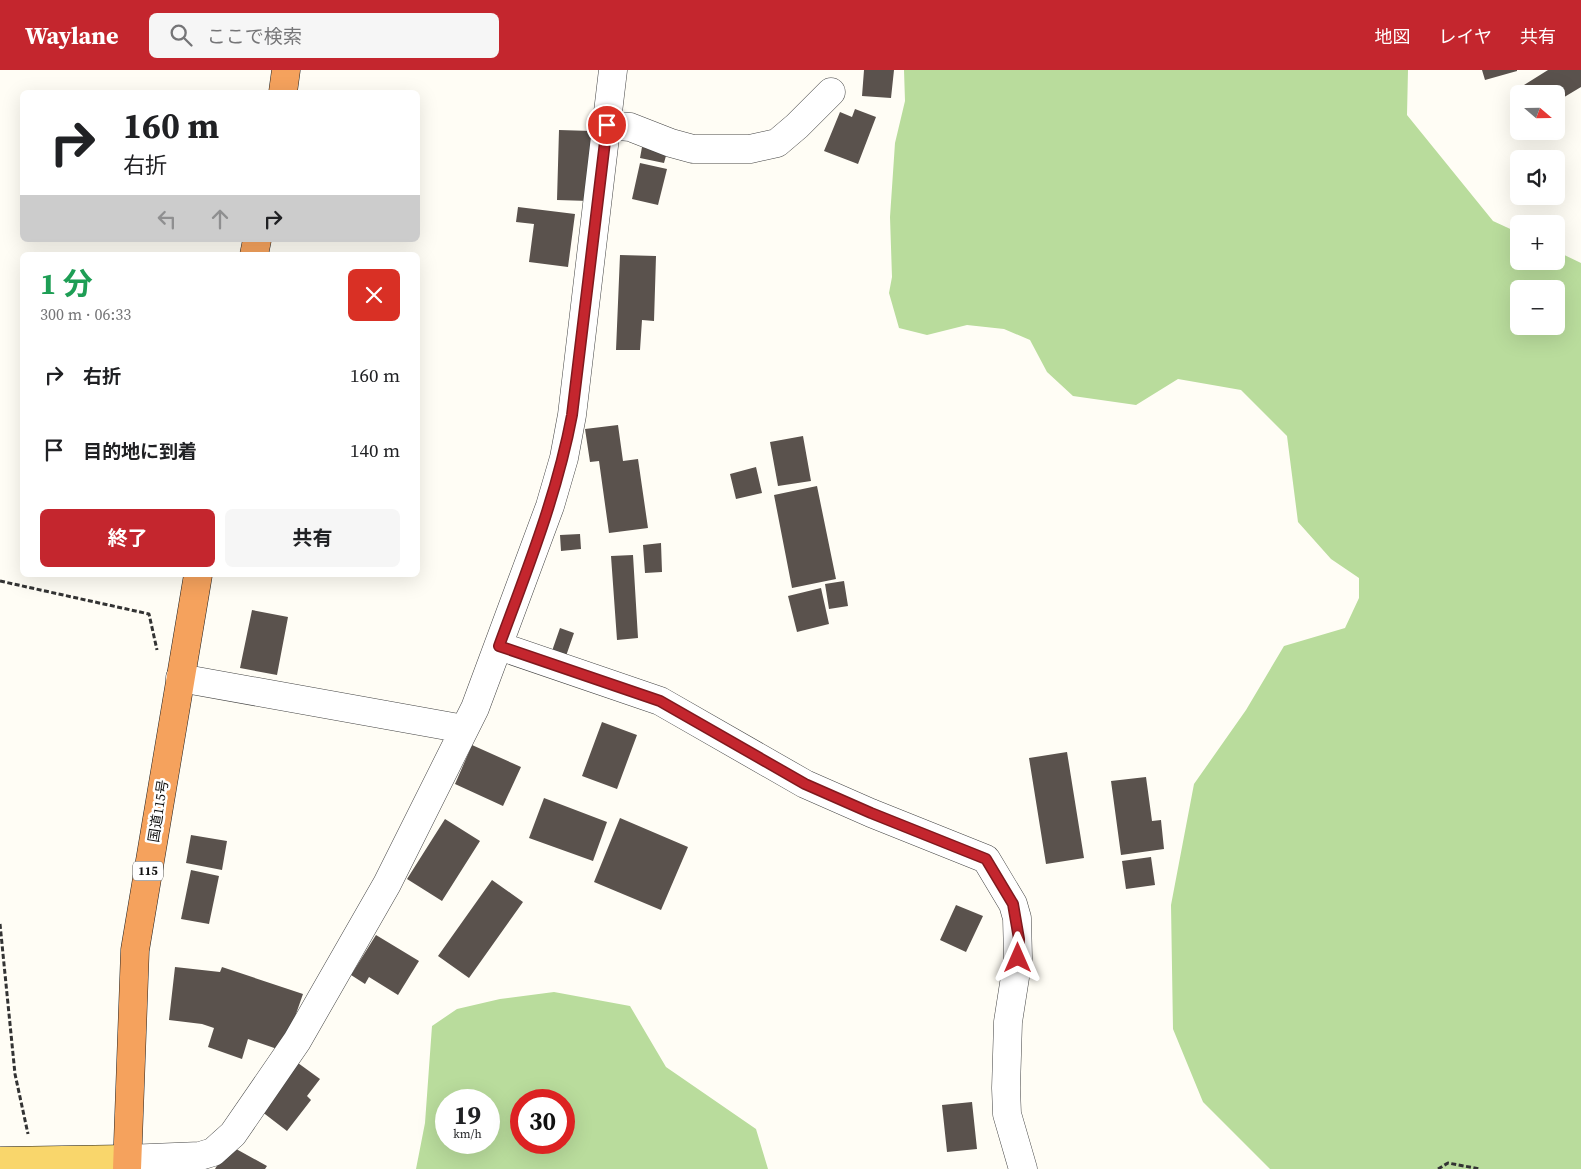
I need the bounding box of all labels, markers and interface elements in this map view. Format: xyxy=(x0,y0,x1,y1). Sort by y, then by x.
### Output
search box xyxy=(149,13,499,58)
text: Waylane xyxy=(25,19,119,52)
icon: search xyxy=(167,21,195,49)
text: ここで検索 xyxy=(207,23,302,49)
text: 地図 xyxy=(1375,24,1411,49)
text: レイヤ xyxy=(1439,24,1492,49)
text: 共有 xyxy=(1520,24,1556,49)
north arrow xyxy=(1510,85,1565,140)
map controls xyxy=(1510,85,1565,335)
text: 160 m xyxy=(123,102,219,150)
pin xyxy=(586,104,628,146)
icon: right xyxy=(40,110,105,175)
icon: arrive xyxy=(593,111,621,139)
text: 右折 xyxy=(123,150,167,180)
button: sound xyxy=(1510,150,1565,205)
icon: left xyxy=(153,205,181,233)
icon: ahead xyxy=(206,205,234,233)
icon: right xyxy=(259,205,287,233)
button: + xyxy=(1510,215,1565,270)
text: 1 分 xyxy=(40,263,93,304)
button: close xyxy=(348,269,400,321)
button: − xyxy=(1510,280,1565,335)
text: 300 m · 06:33 xyxy=(40,303,131,325)
icon: right xyxy=(40,361,68,389)
text: 160 m xyxy=(350,362,400,388)
text: 右折 xyxy=(83,363,121,389)
icon: arrive xyxy=(40,436,68,464)
text: 140 m xyxy=(350,437,400,463)
text: 目的地に到着 xyxy=(83,438,197,464)
button: 終了 xyxy=(40,509,215,567)
button: 共有 xyxy=(225,509,400,567)
street label: 国道115号 xyxy=(143,778,173,844)
road number: 115 xyxy=(133,861,163,880)
position arrow xyxy=(991,931,1043,983)
speed limit sign: 30 xyxy=(510,1089,575,1154)
text: 19 xyxy=(454,1098,481,1132)
text: km/h xyxy=(453,1126,482,1142)

